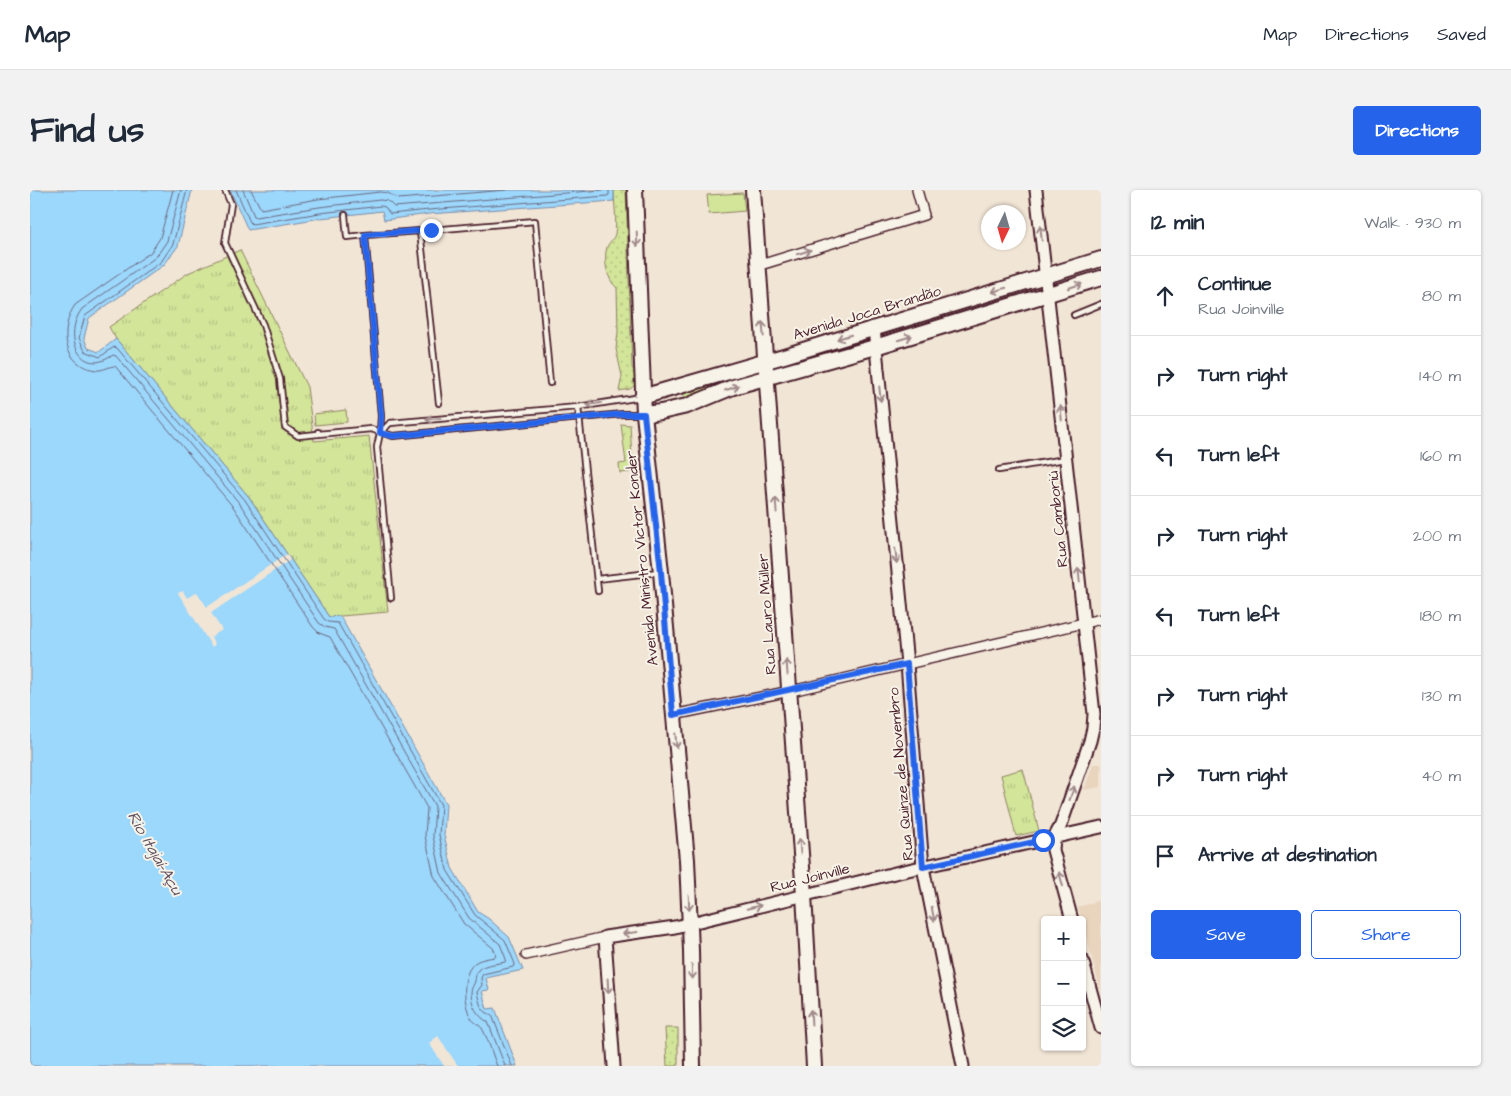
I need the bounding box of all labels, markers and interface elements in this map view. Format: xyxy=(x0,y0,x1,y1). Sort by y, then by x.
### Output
text: Map xyxy=(25,18,70,52)
text: Map xyxy=(1263,22,1297,47)
text: Directions xyxy=(1325,22,1409,47)
text: Saved xyxy=(1437,22,1486,47)
text: Find us xyxy=(30,106,144,155)
button: Directions xyxy=(1353,106,1481,155)
north arrow xyxy=(981,205,1026,250)
text: 12 min xyxy=(1151,208,1204,237)
text: Walk · 930 m xyxy=(1364,212,1461,234)
route end xyxy=(420,219,443,242)
one-way arrow xyxy=(1036,225,1046,241)
one-way arrow xyxy=(632,230,641,246)
one-way arrow xyxy=(795,247,811,256)
text: Continue xyxy=(1198,271,1272,298)
street label: Avenida Joca Brandão xyxy=(790,280,944,346)
one-way arrow xyxy=(1066,281,1082,291)
icon: ahead xyxy=(1151,282,1179,310)
text: 80 m xyxy=(1422,285,1461,307)
one-way arrow xyxy=(992,286,1008,296)
text: Rua Joinville xyxy=(1198,298,1284,320)
one-way arrow xyxy=(758,322,768,338)
one-way arrow xyxy=(836,333,852,343)
one-way arrow xyxy=(897,333,912,342)
icon: right xyxy=(1151,362,1179,390)
text: Turn right xyxy=(1198,362,1287,389)
text: 140 m xyxy=(1419,365,1461,387)
one-way arrow xyxy=(724,383,740,392)
one-way arrow xyxy=(875,386,885,402)
one-way arrow xyxy=(587,400,603,410)
one-way arrow xyxy=(1056,405,1066,421)
one-way arrow xyxy=(425,415,441,424)
icon: left xyxy=(1151,442,1179,470)
text: Turn left xyxy=(1198,442,1279,469)
text: 160 m xyxy=(1420,445,1461,467)
street label: Avenida Ministro Victor Konder xyxy=(620,449,664,667)
street label: Rua Camboriú xyxy=(1042,469,1074,568)
one-way arrow xyxy=(771,497,780,513)
icon: right xyxy=(1151,522,1179,550)
text: Turn right xyxy=(1198,522,1287,549)
text: 200 m xyxy=(1413,525,1461,547)
one-way arrow xyxy=(891,548,901,564)
street label: Rua Lauro Müller xyxy=(752,553,782,675)
one-way arrow xyxy=(1074,567,1084,583)
icon: left xyxy=(1151,602,1179,630)
text: Turn left xyxy=(1198,602,1279,629)
text: 180 m xyxy=(1420,605,1461,627)
one-way arrow xyxy=(783,659,792,675)
icon: right xyxy=(1151,682,1179,710)
text: Turn right xyxy=(1198,682,1287,709)
text: 130 m xyxy=(1422,685,1461,707)
street label: Rua Quinze de Novembro xyxy=(883,686,919,862)
one-way arrow xyxy=(671,733,680,749)
icon: right xyxy=(1151,762,1179,790)
text: Turn right xyxy=(1198,762,1287,789)
text: 40 m xyxy=(1421,765,1461,787)
one-way arrow xyxy=(1068,785,1078,801)
water label: Rio Itajaí-Açu xyxy=(122,807,188,900)
route start xyxy=(1032,829,1055,852)
one-way arrow xyxy=(795,839,805,855)
icon: arrive xyxy=(1151,842,1179,870)
text: Arrive at destination xyxy=(1198,842,1377,869)
street label: Rua Joinville xyxy=(768,858,852,898)
one-way arrow xyxy=(1055,871,1065,887)
one-way arrow xyxy=(685,895,694,911)
one-way arrow xyxy=(746,902,762,911)
one-way arrow xyxy=(928,906,938,922)
button: Save xyxy=(1151,910,1301,959)
button: Share xyxy=(1311,910,1461,959)
map controls xyxy=(1041,916,1086,1051)
button: + xyxy=(1041,916,1086,961)
one-way arrow xyxy=(623,929,639,939)
button: − xyxy=(1041,961,1086,1006)
one-way arrow xyxy=(687,964,696,980)
one-way arrow xyxy=(604,977,613,993)
button: layers xyxy=(1041,1006,1086,1051)
one-way arrow xyxy=(806,1010,815,1026)

